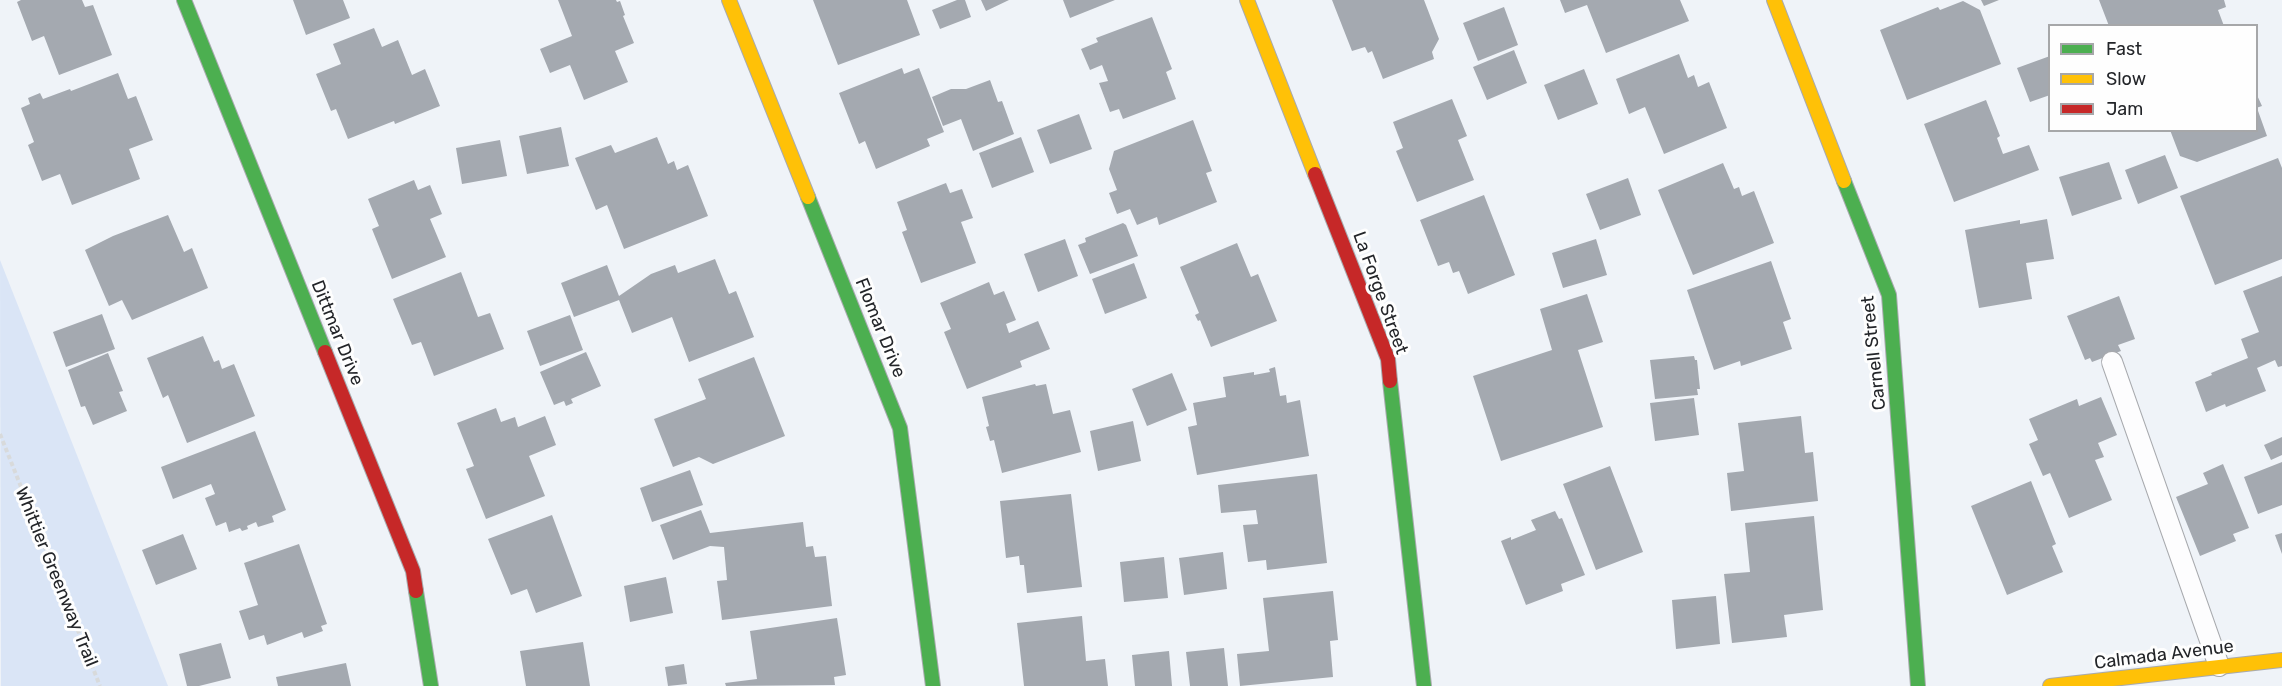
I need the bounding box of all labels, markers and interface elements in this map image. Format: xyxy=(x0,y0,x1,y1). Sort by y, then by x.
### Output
legend xyxy=(2048,24,2258,132)
text: Fast xyxy=(2106,38,2142,60)
text: Slow xyxy=(2106,68,2146,90)
text: Jam xyxy=(2106,98,2143,120)
street label: La Forge Street xyxy=(1348,229,1412,357)
street label: Flomar Drive xyxy=(850,275,910,381)
street label: Dittmar Drive xyxy=(306,277,368,389)
street label: Carnell Street xyxy=(1857,295,1891,411)
street label: Whittier Greenway Trail xyxy=(10,484,102,670)
street label: Calmada Avenue xyxy=(2093,636,2235,674)

